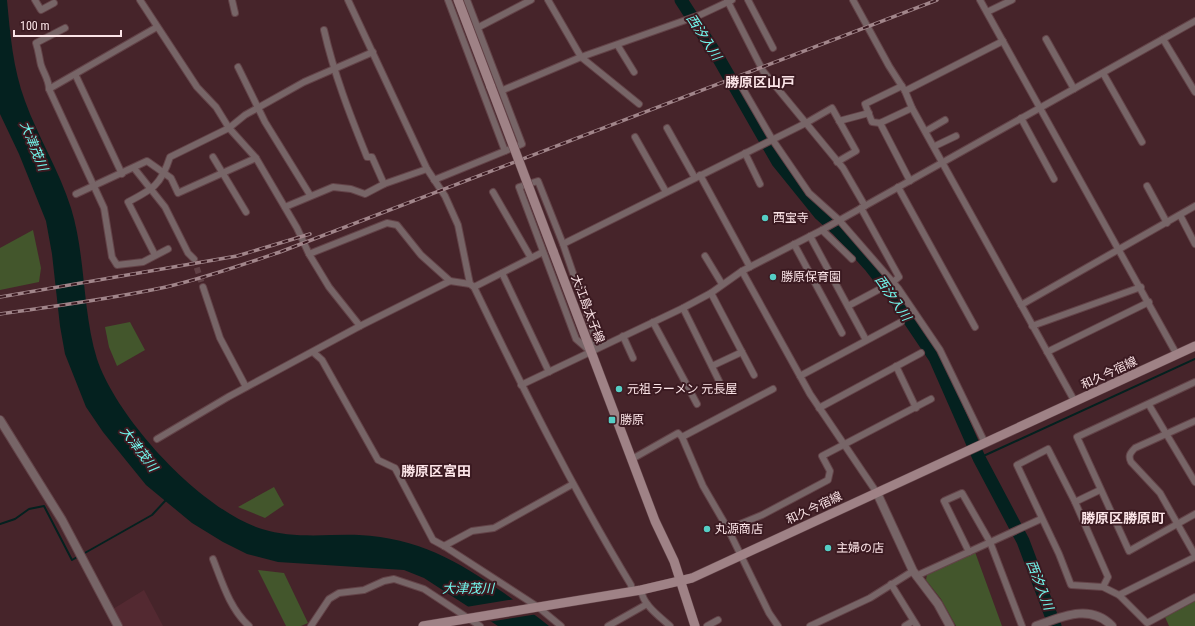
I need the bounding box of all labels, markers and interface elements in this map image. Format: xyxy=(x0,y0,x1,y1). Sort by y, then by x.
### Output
water label: 西汐入川 xyxy=(684,11,726,65)
scale bar xyxy=(14,12,121,38)
text: 100 m xyxy=(20,19,50,33)
district label: 勝原区山戸 xyxy=(725,74,795,90)
water label: 大津茂川 xyxy=(17,119,51,175)
place label: 西宝寺 xyxy=(773,211,809,225)
marker: 西宝寺 xyxy=(760,213,770,223)
place label: 勝原保育園 xyxy=(781,270,841,284)
marker: 勝原保育園 xyxy=(768,272,778,282)
water label: 西汐入川 xyxy=(872,272,915,325)
street label: 大江島太子線 xyxy=(569,273,607,345)
street label: 和久今宿線 xyxy=(1079,354,1139,392)
place label: 元祖ラーメン 元長屋 xyxy=(627,382,737,396)
marker: 元祖ラーメン 元長屋 xyxy=(614,384,624,394)
place label: 勝原 xyxy=(620,413,644,427)
marker: 勝原 xyxy=(607,415,617,425)
water label: 大津茂川 xyxy=(117,424,162,476)
district label: 勝原区宮田 xyxy=(401,463,471,479)
street label: 和久今宿線 xyxy=(784,489,844,527)
district label: 勝原区勝原町 xyxy=(1081,510,1165,526)
place label: 丸源商店 xyxy=(715,522,763,536)
marker: 丸源商店 xyxy=(702,524,712,534)
place label: 主婦の店 xyxy=(836,541,884,555)
marker: 主婦の店 xyxy=(823,543,833,553)
water label: 西汐入川 xyxy=(1024,558,1057,614)
water label: 大津茂川 xyxy=(442,581,496,596)

